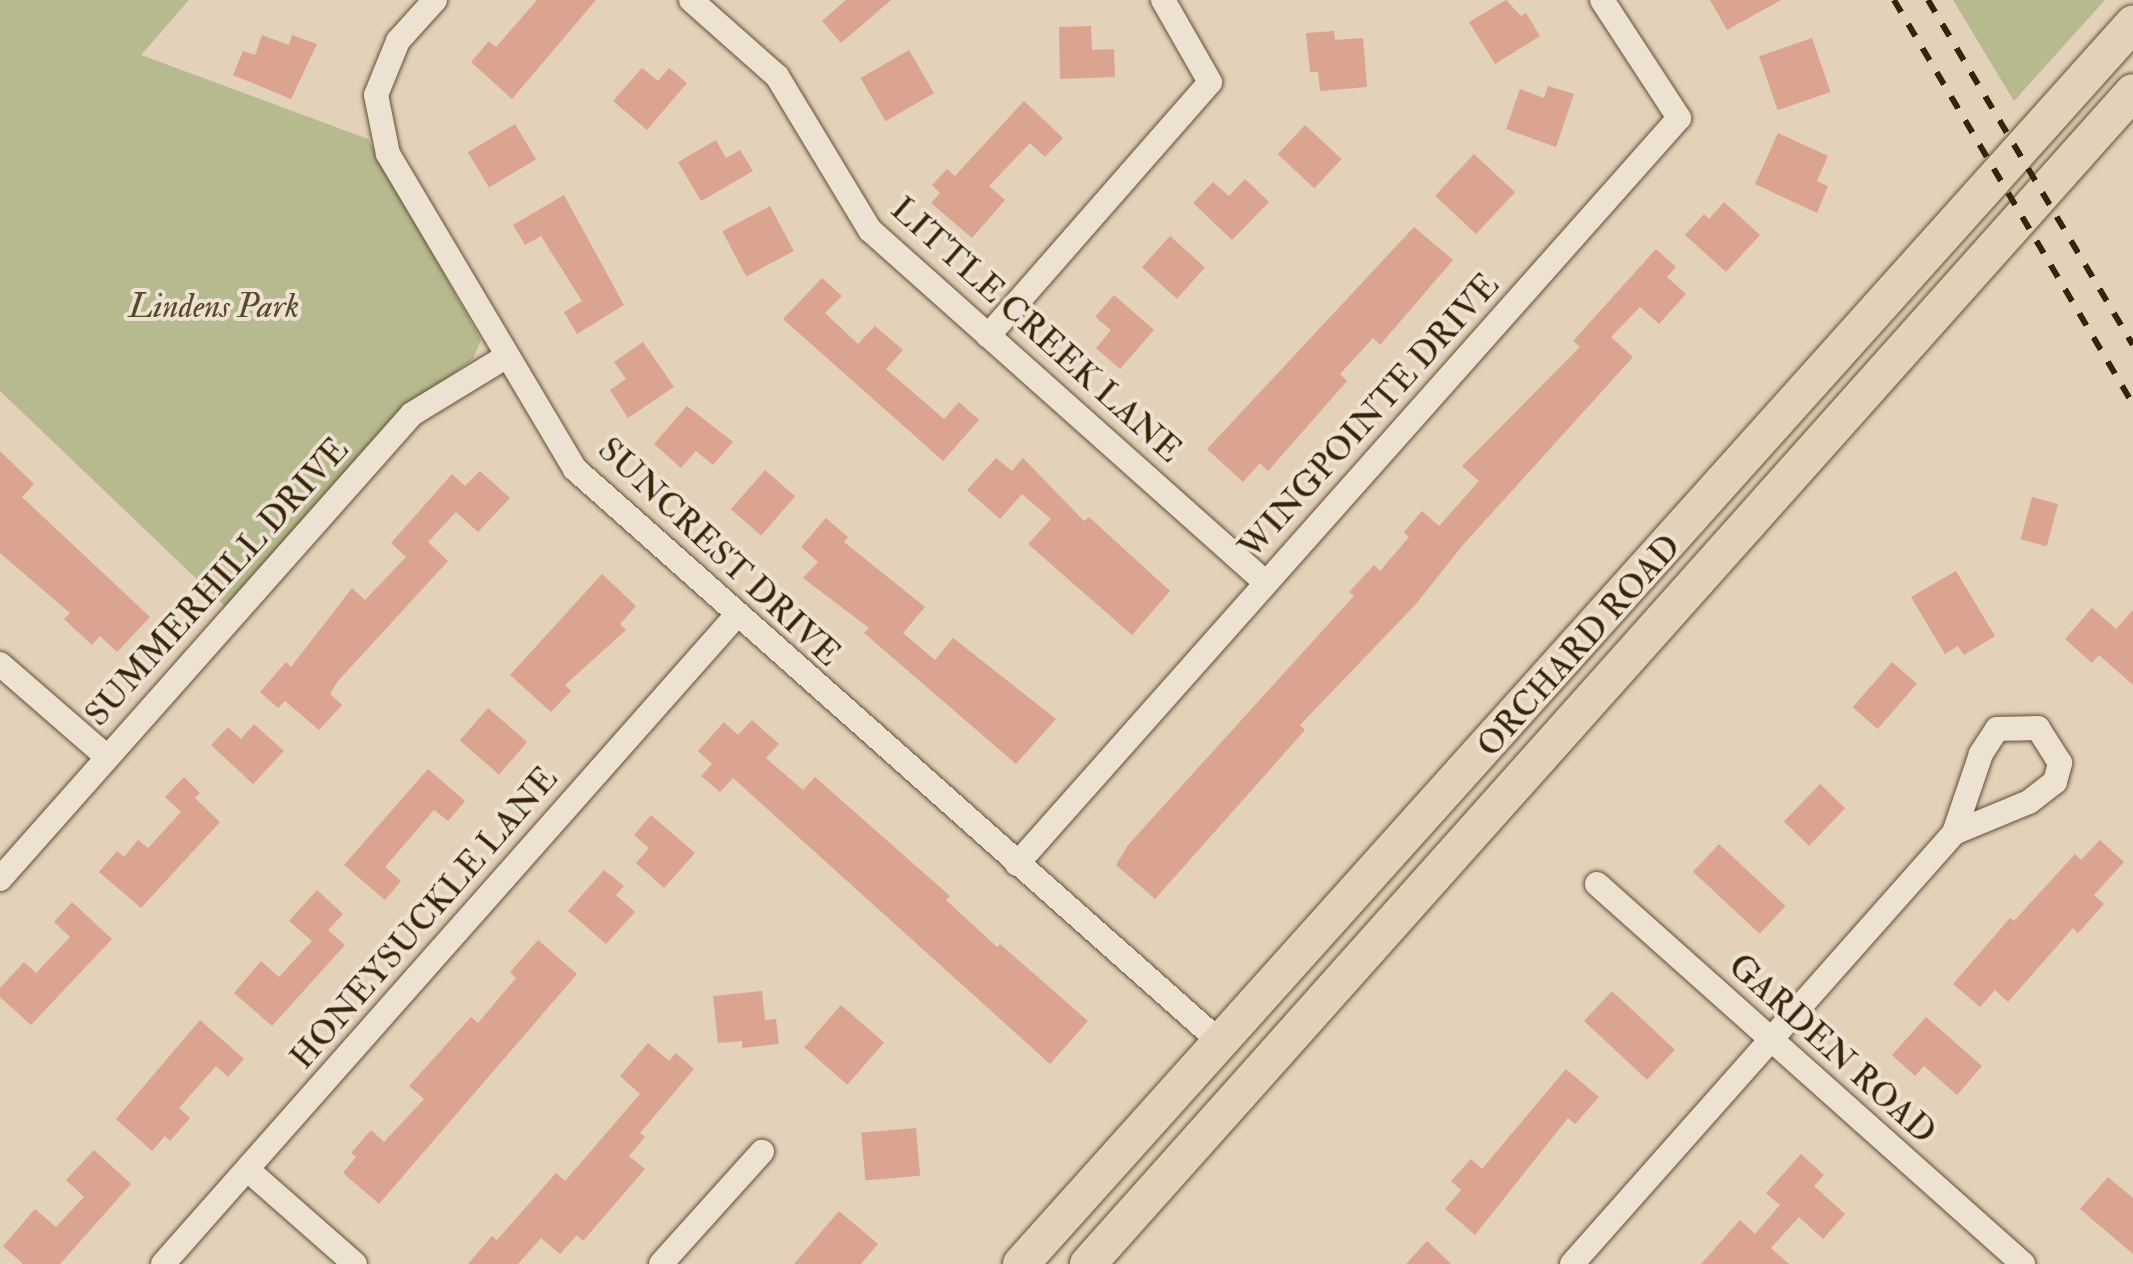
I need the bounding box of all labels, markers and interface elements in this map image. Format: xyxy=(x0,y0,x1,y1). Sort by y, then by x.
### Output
street label: LITTLE CREEK LANE xyxy=(882,189,1190,471)
street label: WINGPOINTE DRIVE xyxy=(1230,265,1508,567)
park label: Lindens Park xyxy=(129,287,299,327)
street label: SUMMERHILL DRIVE xyxy=(77,429,357,735)
street label: SUNCREST DRIVE xyxy=(589,429,849,675)
street label: ORCHARD ROAD xyxy=(1469,527,1689,765)
street label: HONEYSUCKLE LANE xyxy=(282,759,566,1077)
street label: GARDEN ROAD xyxy=(1720,945,1944,1153)

